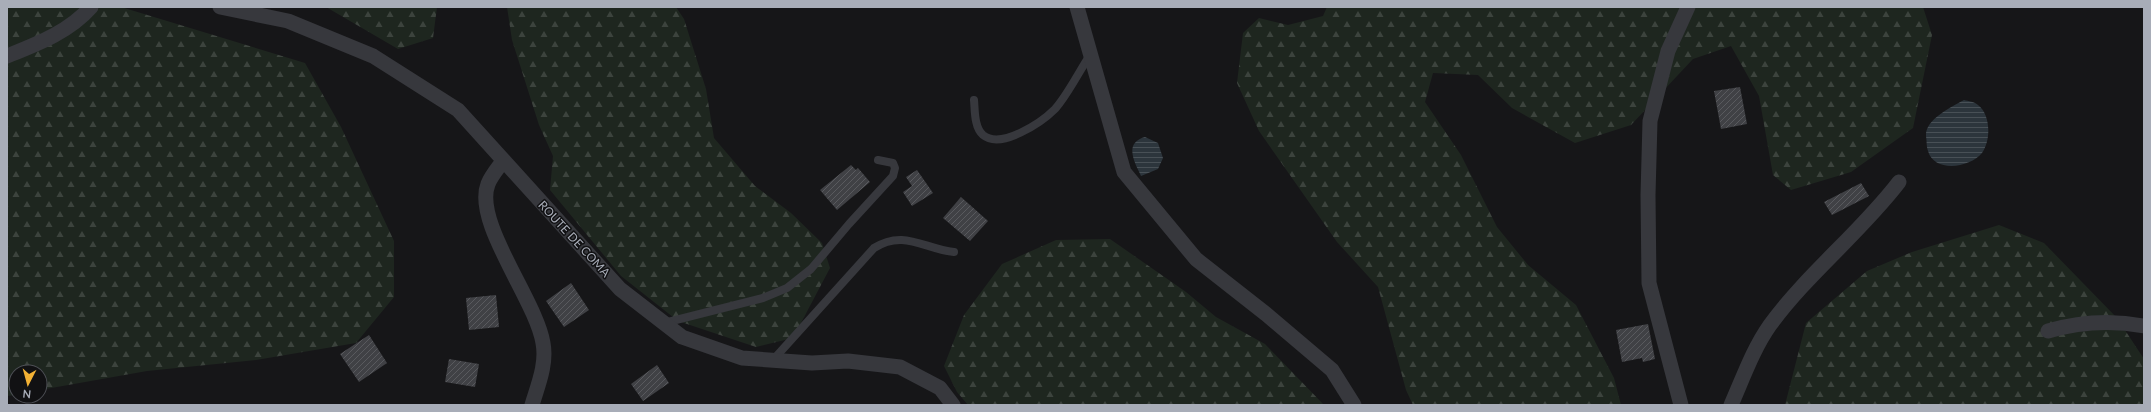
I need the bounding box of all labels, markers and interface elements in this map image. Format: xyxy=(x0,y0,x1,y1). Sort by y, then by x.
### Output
street label: ROUTE DE COMA xyxy=(535,197,614,281)
north arrow xyxy=(8,364,48,404)
text: N xyxy=(22,388,32,401)

